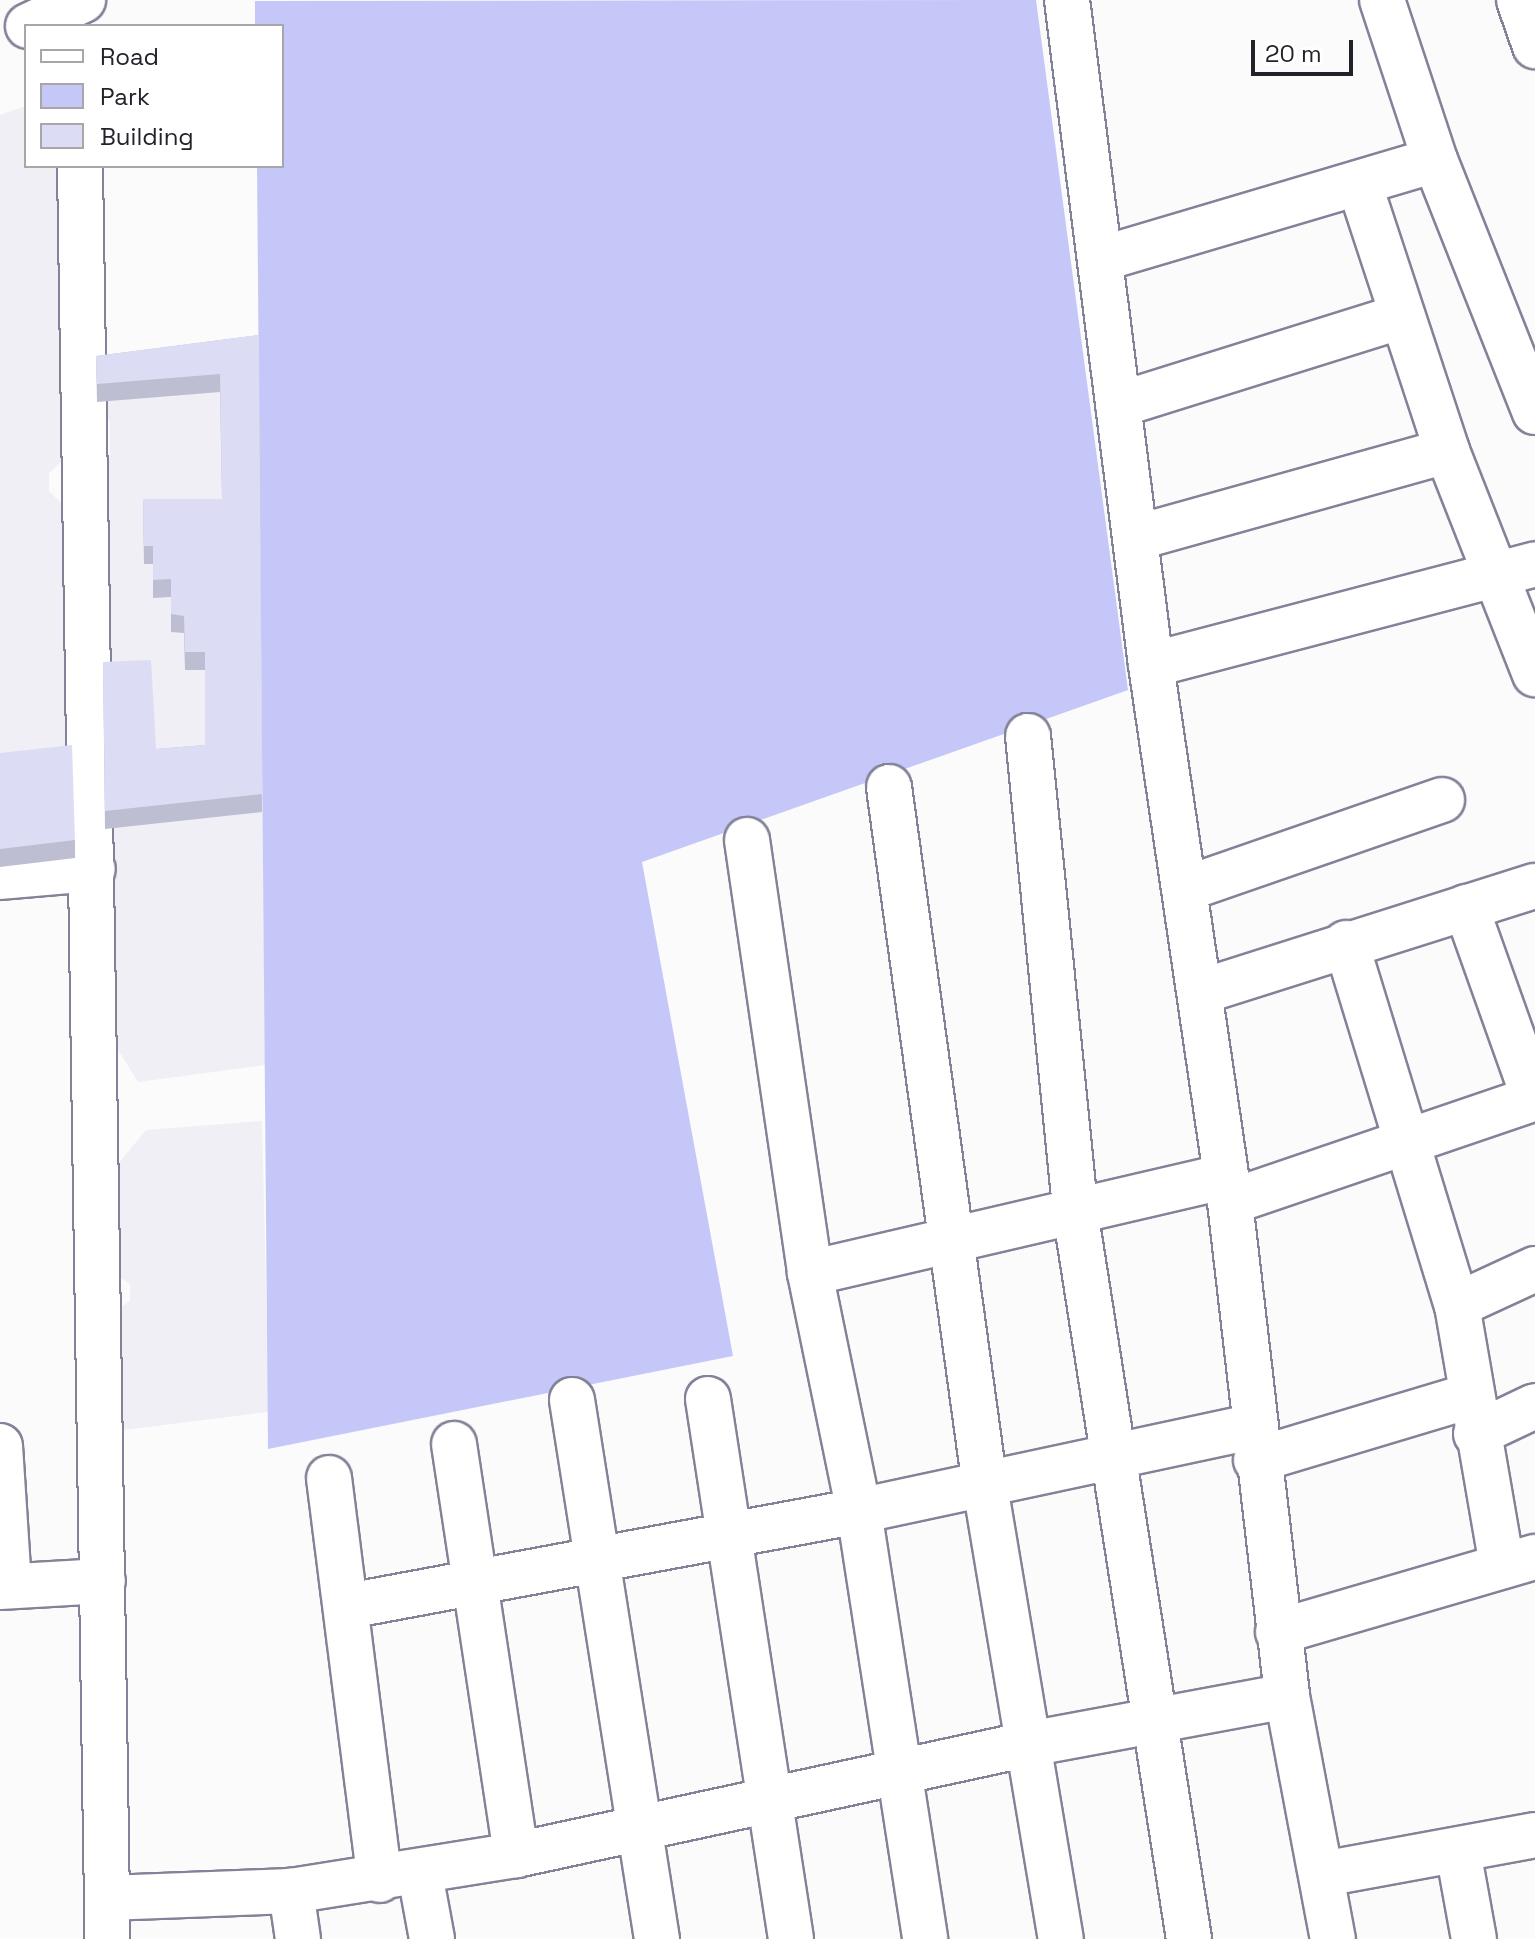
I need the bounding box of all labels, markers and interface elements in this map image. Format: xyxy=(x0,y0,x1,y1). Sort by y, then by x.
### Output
legend xyxy=(24,24,284,168)
scale bar xyxy=(1255,24,1357,74)
text: 20 m xyxy=(1265,38,1322,69)
text: Road xyxy=(100,41,159,72)
text: Park xyxy=(100,81,150,112)
text: Building xyxy=(100,121,194,152)

